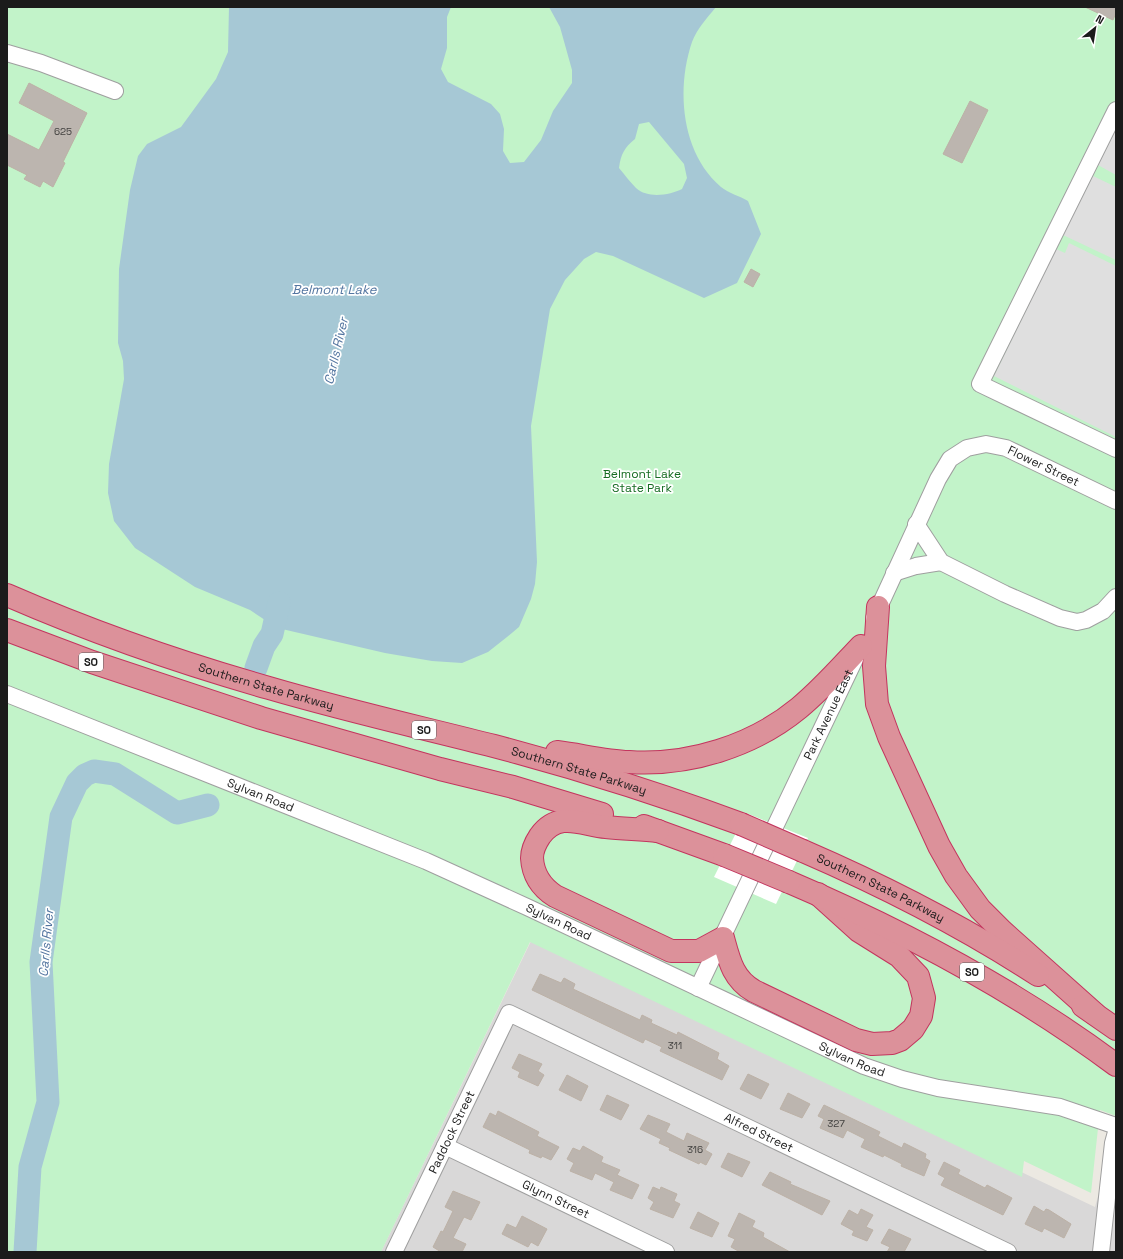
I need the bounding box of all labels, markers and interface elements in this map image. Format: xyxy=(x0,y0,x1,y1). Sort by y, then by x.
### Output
north arrow xyxy=(1075,8,1115,48)
text: N xyxy=(1093,11,1107,27)
house number: 625 xyxy=(54,125,72,138)
water label: Belmont Lake xyxy=(292,281,378,298)
water label: Carlls River xyxy=(320,314,352,386)
street label: Flower Street xyxy=(1005,442,1082,490)
park label: Belmont Lake State Park xyxy=(603,466,681,496)
road number: SO xyxy=(79,653,103,671)
street label: Southern State Parkway xyxy=(196,659,336,714)
street label: Park Avenue East xyxy=(800,667,857,763)
road number: SO xyxy=(412,721,436,739)
street label: Southern State Parkway xyxy=(509,743,649,799)
street label: Sylvan Road xyxy=(225,775,296,816)
street label: Southern State Parkway xyxy=(814,850,947,926)
street label: Sylvan Road xyxy=(523,900,594,944)
water label: Carlls River xyxy=(35,906,58,978)
road number: SO xyxy=(960,963,984,981)
street label: Sylvan Road xyxy=(816,1038,887,1081)
house number: 311 xyxy=(668,1039,682,1052)
street label: Paddock Street xyxy=(425,1088,478,1176)
street label: Alfred Street xyxy=(721,1109,796,1156)
house number: 327 xyxy=(827,1117,845,1130)
house number: 316 xyxy=(687,1143,703,1156)
street label: Glynn Street xyxy=(520,1176,592,1222)

